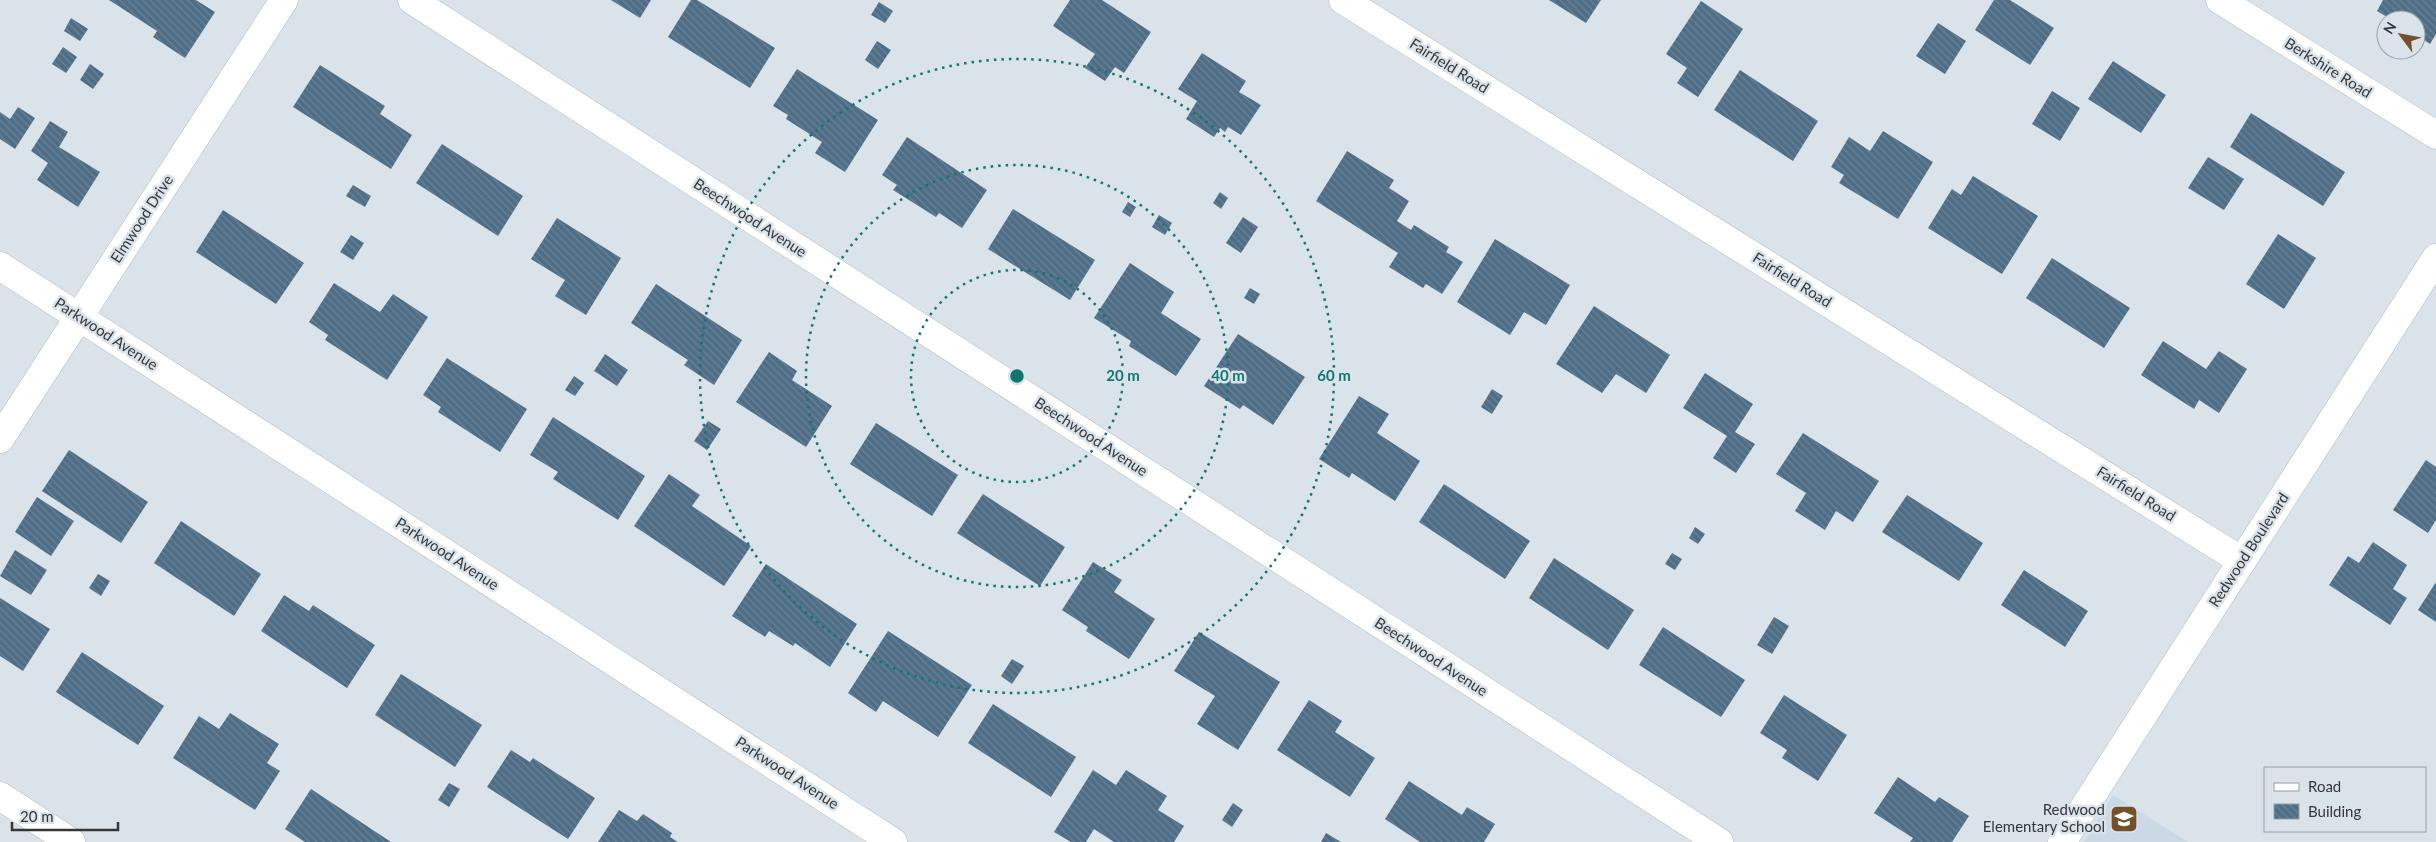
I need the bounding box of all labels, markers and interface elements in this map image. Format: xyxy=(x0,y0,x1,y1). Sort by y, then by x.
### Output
north arrow xyxy=(2376,10,2426,60)
text: N xyxy=(2379,19,2400,37)
street label: Berkshire Road xyxy=(2282,33,2375,101)
street label: Fairfield Road xyxy=(1407,34,1492,96)
street label: Elmwood Drive xyxy=(106,171,176,266)
street label: Beechwood Avenue xyxy=(691,174,810,260)
street label: Fairfield Road xyxy=(1750,248,1835,310)
street label: Parkwood Avenue xyxy=(52,293,162,373)
text: 20 m xyxy=(1106,366,1140,384)
text: 40 m xyxy=(1211,366,1245,384)
text: 60 m xyxy=(1317,366,1351,384)
centre of rings xyxy=(1008,367,1026,385)
street label: Beechwood Avenue xyxy=(1032,393,1151,479)
street label: Fairfield Road xyxy=(2094,462,2179,524)
street label: Redwood Boulevard xyxy=(2205,489,2292,610)
street label: Parkwood Avenue xyxy=(393,513,503,593)
street label: Beechwood Avenue xyxy=(1372,613,1491,699)
street label: Parkwood Avenue xyxy=(733,732,843,812)
legend xyxy=(2264,767,2426,832)
text: Road xyxy=(2308,777,2341,795)
scale bar xyxy=(12,800,119,832)
place label: Redwood Elementary School xyxy=(1983,800,2105,835)
text: Building xyxy=(2308,802,2361,820)
school or university icon: Redwood Elementary School xyxy=(2109,804,2139,834)
text: 20 m xyxy=(20,807,54,825)

